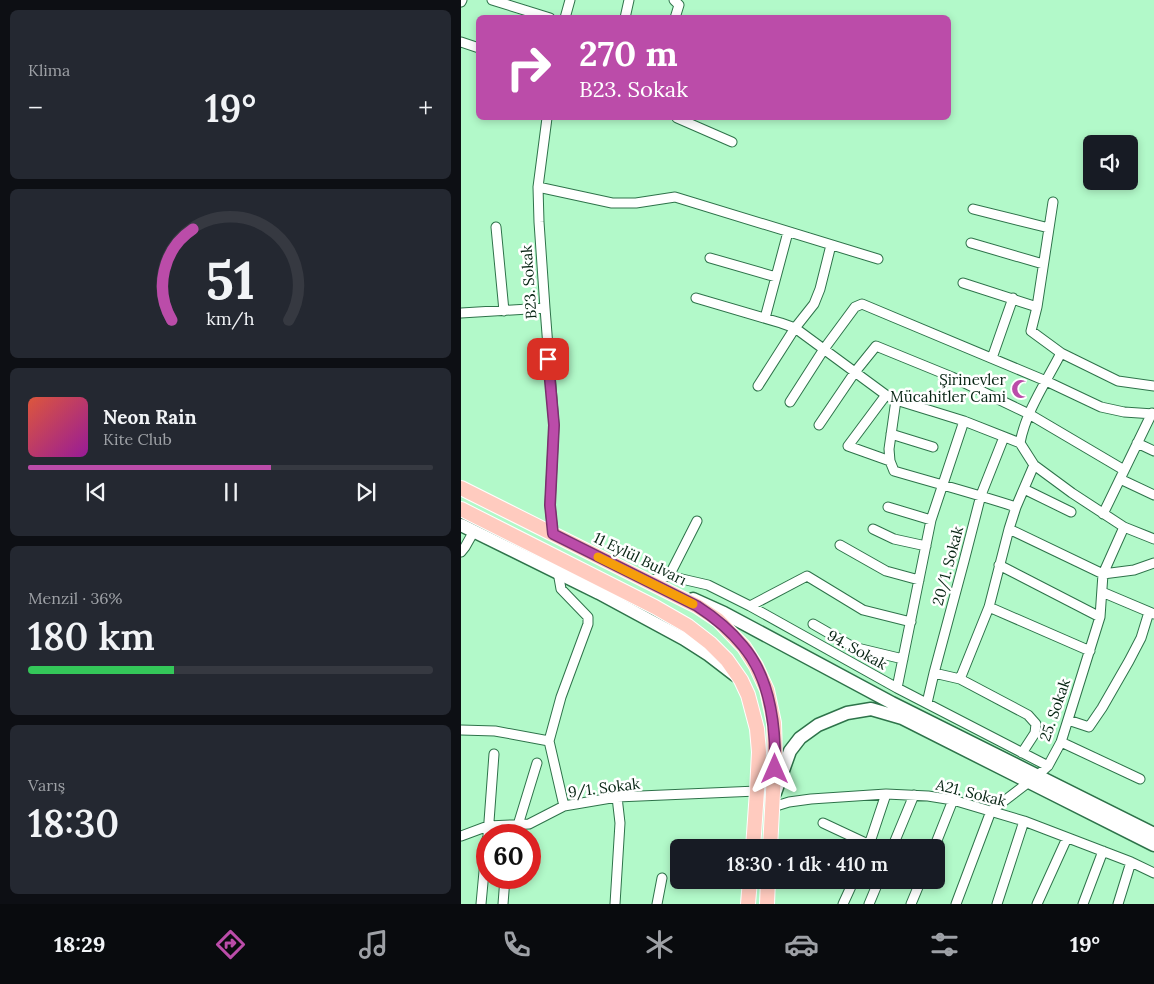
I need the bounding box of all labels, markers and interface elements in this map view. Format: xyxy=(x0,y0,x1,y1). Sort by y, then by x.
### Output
text: 270 m xyxy=(579,31,678,76)
icon: right xyxy=(496,35,561,100)
text: Klima xyxy=(28,60,70,80)
text: B23. Sokak xyxy=(579,75,688,103)
text: 19° xyxy=(205,84,256,132)
text: − xyxy=(28,90,43,126)
text: + xyxy=(418,90,433,126)
map controls xyxy=(1083,135,1138,190)
button: sound xyxy=(1083,135,1138,190)
street label: B23. Sokak xyxy=(516,244,541,320)
text: 51 xyxy=(206,247,255,313)
text: km/h xyxy=(206,307,255,330)
pin xyxy=(527,338,569,380)
icon: arrive xyxy=(534,345,562,373)
place label: Şirinevler Mücahitler Cami xyxy=(890,370,1007,406)
mosque icon: Şirinevler Mücahitler Cami xyxy=(1010,378,1032,400)
text: Neon Rain xyxy=(103,405,197,429)
text: Kite Club xyxy=(103,429,172,449)
icon: previous xyxy=(82,478,110,506)
icon: pause xyxy=(217,478,245,506)
icon: next xyxy=(352,478,380,506)
street label: 20/1. Sokak xyxy=(928,524,968,608)
street label: 11 Eylül Bulvarı xyxy=(591,528,690,589)
text: Menzil · 36% xyxy=(28,588,122,608)
text: 180 km xyxy=(28,612,155,660)
street label: 94. Sokak xyxy=(824,625,891,674)
street label: 25. Sokak xyxy=(1035,676,1074,744)
position arrow xyxy=(748,742,800,794)
street label: 9/1. Sokak xyxy=(567,774,641,802)
street label: A21. Sokak xyxy=(933,774,1008,810)
text: Varış xyxy=(28,775,65,795)
text: 18:30 xyxy=(28,799,119,847)
speed limit sign: 60 xyxy=(476,824,541,889)
text: 18:30 · 1 dk · 410 m xyxy=(727,852,888,876)
icon: directions xyxy=(213,927,248,962)
icon: music xyxy=(356,927,391,962)
icon: phone xyxy=(499,927,534,962)
icon: climate xyxy=(642,927,677,962)
icon: car xyxy=(784,927,819,962)
icon: filters xyxy=(927,927,962,962)
text: 18:29 xyxy=(54,930,105,958)
text: 19° xyxy=(1070,930,1100,958)

